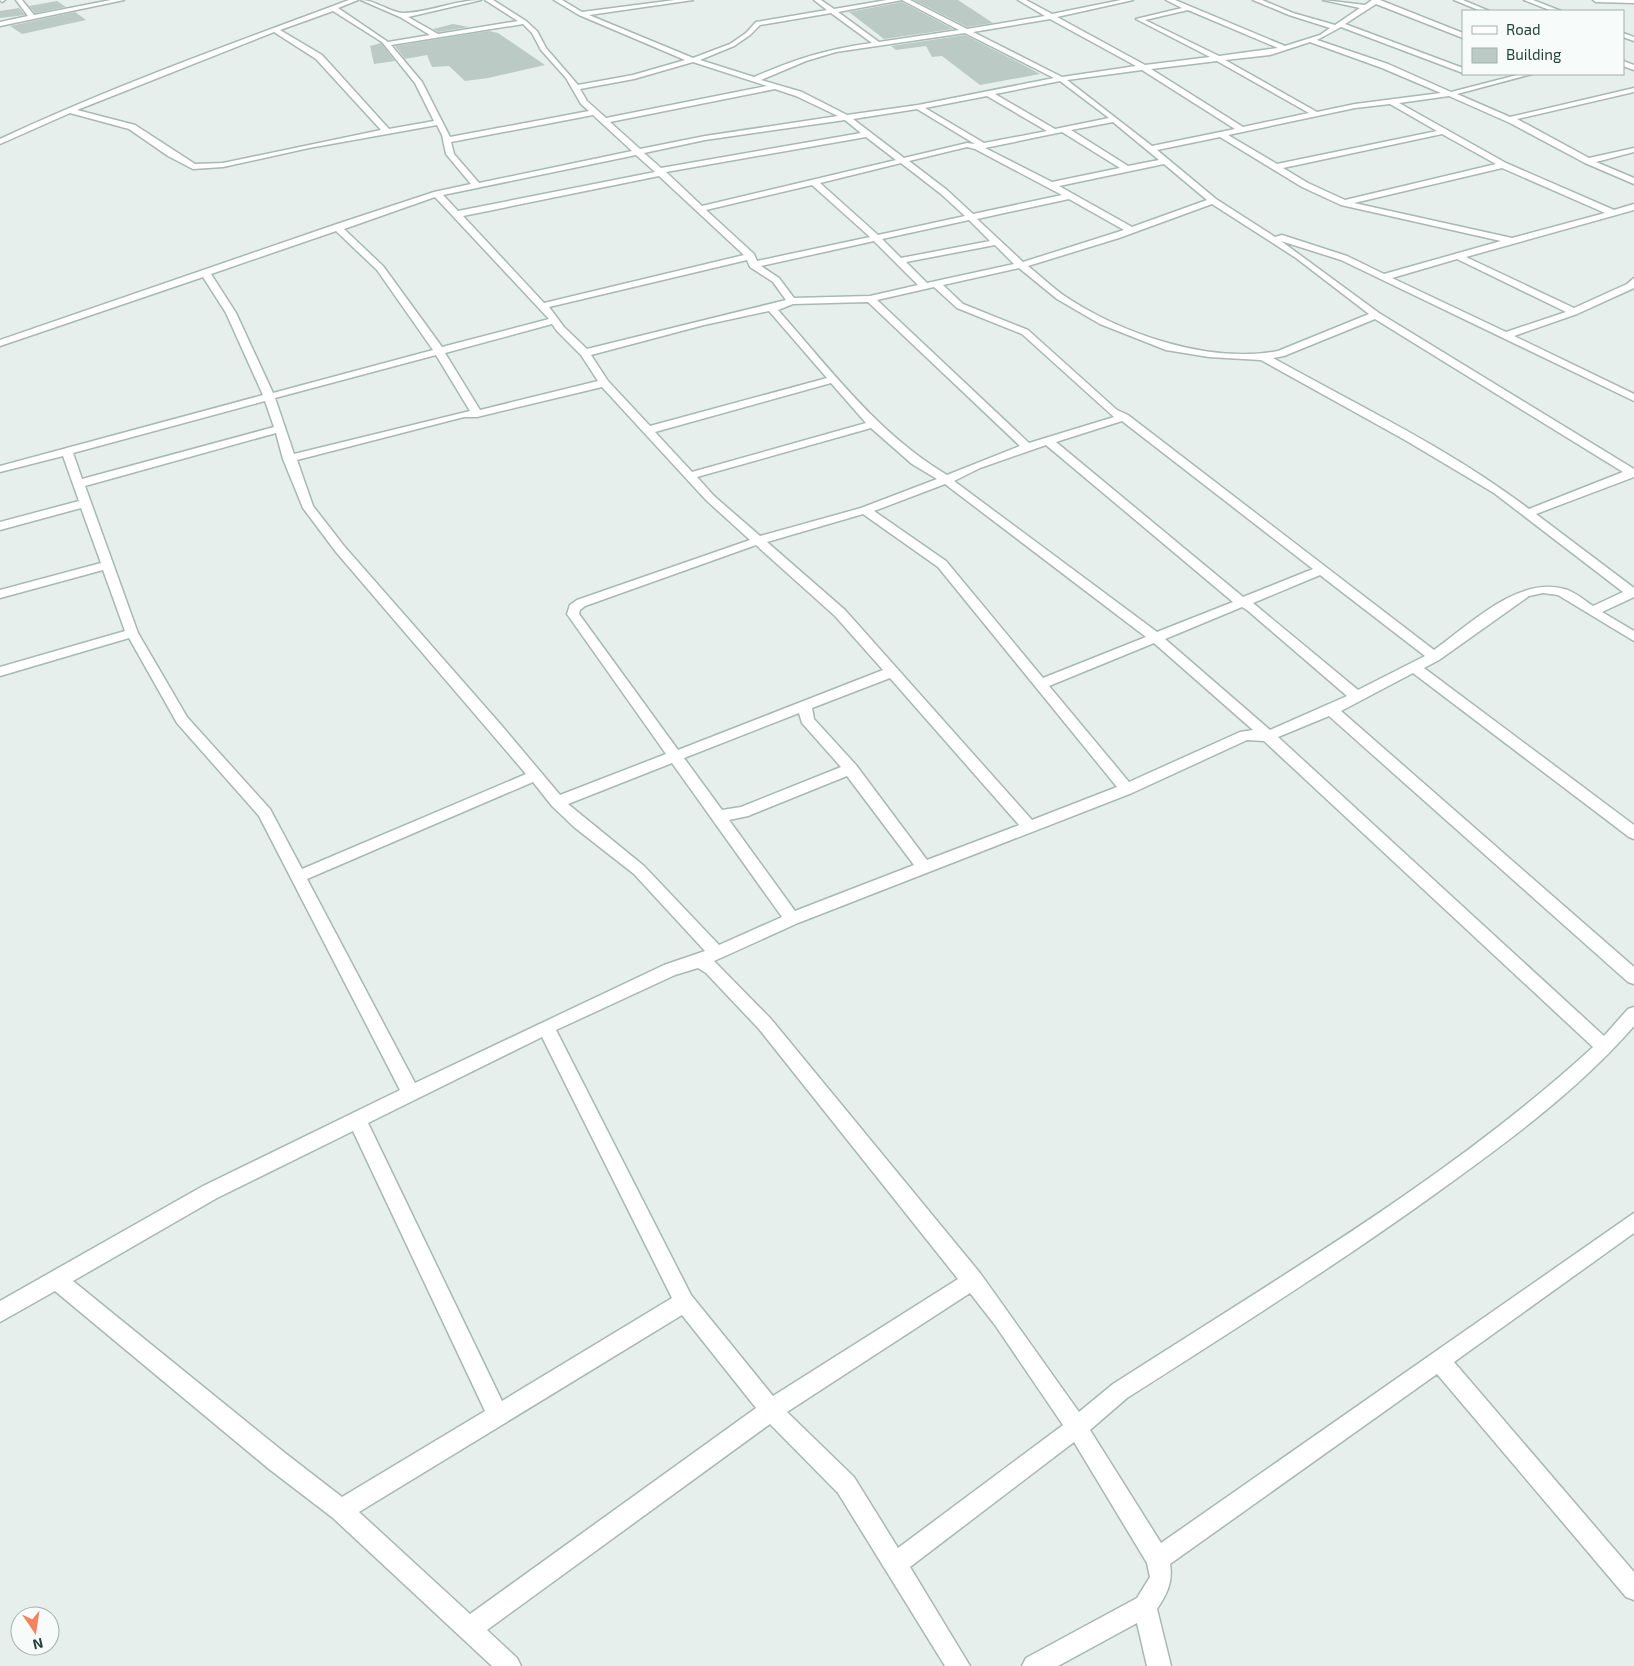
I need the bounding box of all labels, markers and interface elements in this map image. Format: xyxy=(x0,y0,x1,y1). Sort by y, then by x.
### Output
legend xyxy=(1462,10,1624,75)
text: Road xyxy=(1506,20,1541,38)
text: Building xyxy=(1506,45,1562,63)
north arrow xyxy=(10,1606,60,1656)
text: N xyxy=(31,1635,45,1654)

